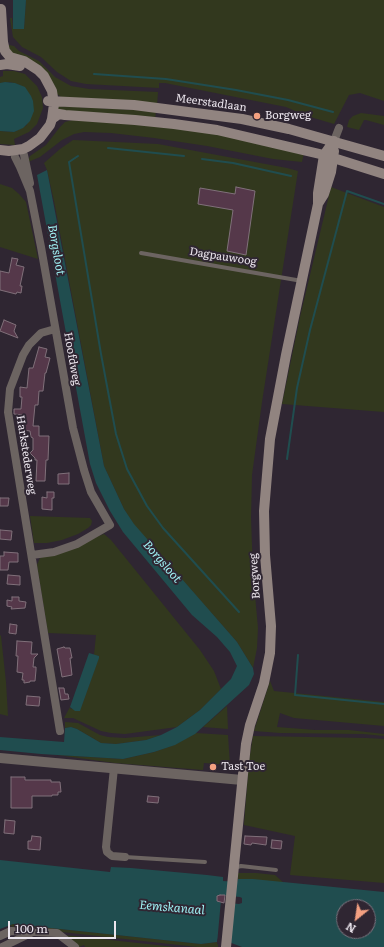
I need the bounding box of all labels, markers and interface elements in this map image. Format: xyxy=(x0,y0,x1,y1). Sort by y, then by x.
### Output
street label: Meerstadlaan xyxy=(175,91,247,115)
place label: Borgweg xyxy=(265,109,311,123)
marker: Borgweg xyxy=(252,111,262,121)
water label: Borgsloot xyxy=(44,224,68,276)
street label: Dagpauwoog xyxy=(188,245,258,269)
street label: Hoofdweg xyxy=(61,331,83,387)
street label: Harkstederweg xyxy=(13,414,39,496)
water label: Borgsloot xyxy=(140,538,184,586)
street label: Borgweg xyxy=(247,553,263,599)
place label: Tast Toe xyxy=(221,760,265,774)
marker: Tast Toe xyxy=(208,762,218,772)
water label: Eemskanaal xyxy=(139,898,205,918)
north arrow xyxy=(336,899,376,939)
scale bar xyxy=(10,913,118,939)
text: 100 m xyxy=(15,919,48,937)
text: N xyxy=(343,919,359,938)

